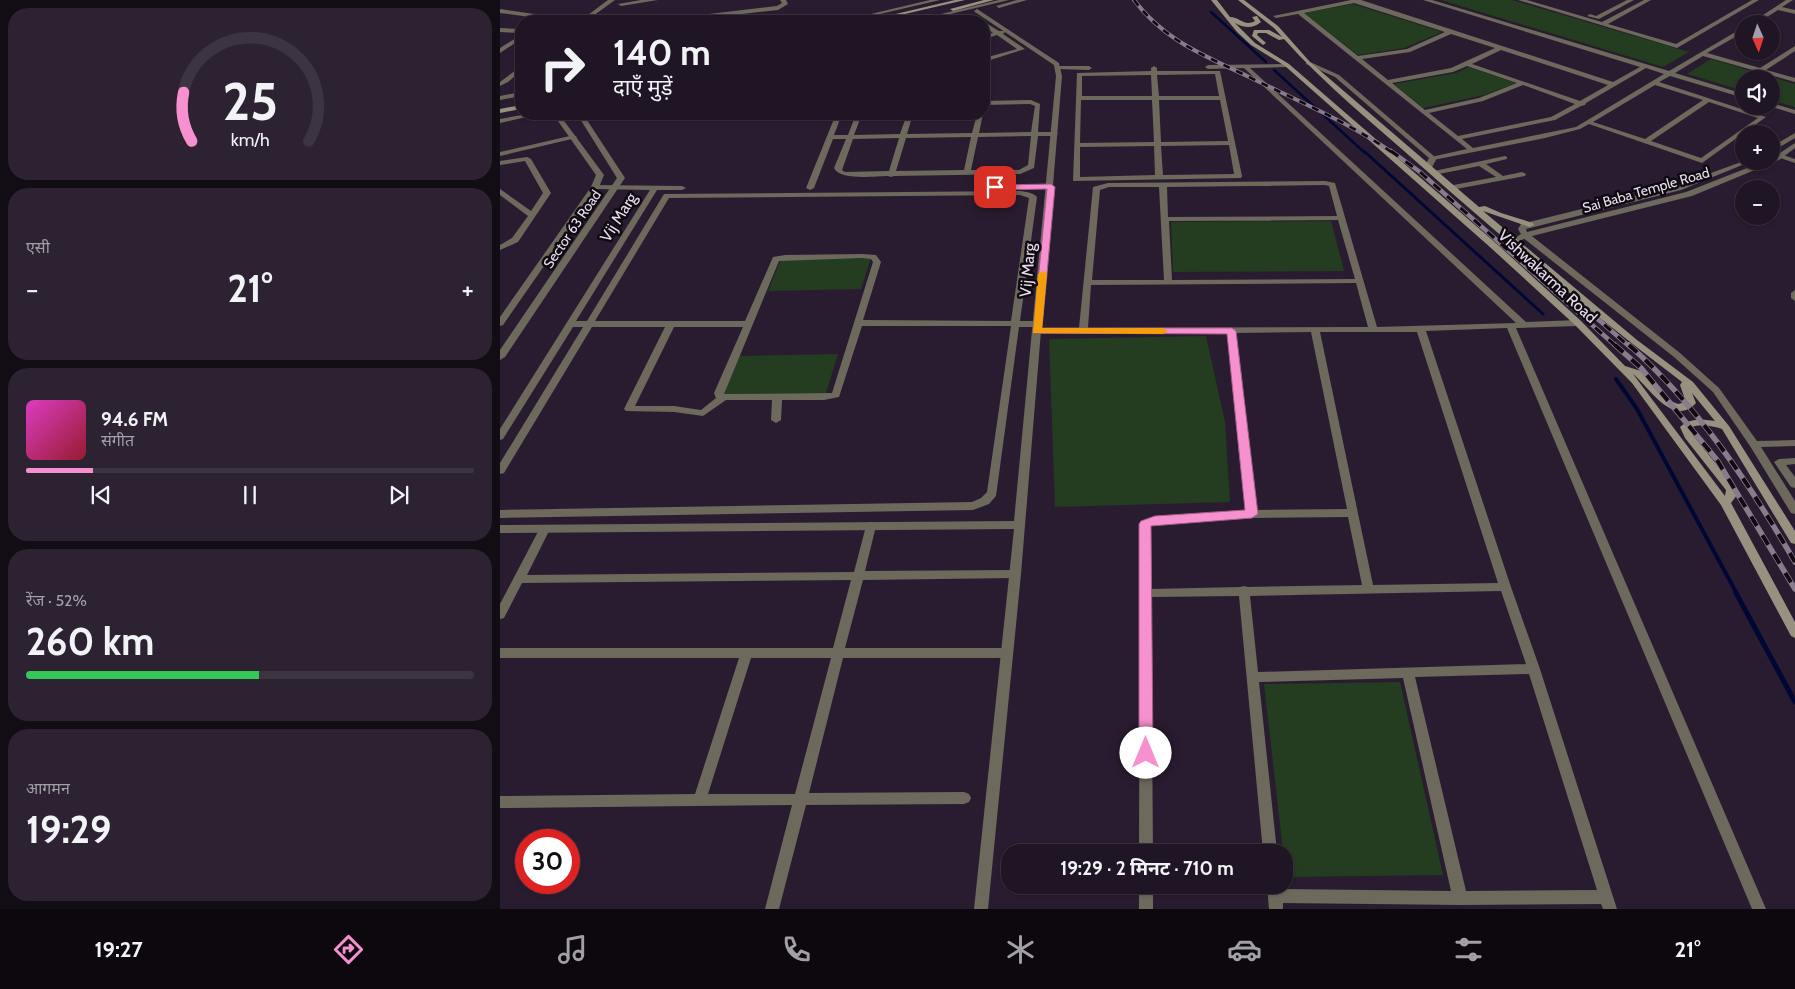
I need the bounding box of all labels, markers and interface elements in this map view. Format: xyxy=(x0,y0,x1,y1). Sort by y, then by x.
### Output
north arrow xyxy=(1735,15,1780,60)
map controls xyxy=(1735,15,1780,225)
text: 140 m xyxy=(613,31,711,74)
icon: right xyxy=(530,35,595,100)
text: 25 xyxy=(222,70,278,133)
button: sound xyxy=(1735,70,1780,115)
text: दाएँ मुड़ें xyxy=(613,74,672,101)
button: + xyxy=(1735,125,1780,170)
text: km/h xyxy=(230,129,270,150)
street label: Sai Baba Temple Road xyxy=(1580,163,1712,217)
pin xyxy=(974,166,1016,208)
icon: arrive xyxy=(981,173,1009,201)
button: − xyxy=(1735,180,1780,225)
street label: Sector 63 Road xyxy=(539,186,605,272)
street label: Vij Marg xyxy=(596,188,641,245)
street label: Vishwakarma Road xyxy=(1494,226,1601,327)
text: एसी xyxy=(26,238,50,257)
street label: Vij Marg xyxy=(1016,241,1039,298)
text: 21° xyxy=(227,265,273,312)
text: − xyxy=(26,272,38,306)
text: + xyxy=(462,272,474,306)
text: 94.6 FM xyxy=(101,408,168,431)
text: संगीत xyxy=(101,431,134,450)
icon: previous xyxy=(87,481,115,509)
icon: pause xyxy=(236,481,264,509)
icon: next xyxy=(385,481,413,509)
text: रेंज · 52% xyxy=(26,591,87,610)
text: 260 km xyxy=(26,618,154,665)
position arrow xyxy=(1119,726,1171,778)
text: आगमन xyxy=(26,779,70,798)
text: 19:29 xyxy=(26,806,111,853)
speed limit sign: 30 xyxy=(515,829,580,894)
text: 19:29 · 2 मिनट · 710 m xyxy=(1060,857,1234,880)
icon: directions xyxy=(331,932,366,967)
icon: music xyxy=(555,932,590,967)
icon: phone xyxy=(779,932,814,967)
icon: climate xyxy=(1003,932,1038,967)
icon: car xyxy=(1227,932,1262,967)
icon: filters xyxy=(1451,932,1486,967)
text: 19:27 xyxy=(94,936,143,963)
text: 21° xyxy=(1674,936,1701,963)

